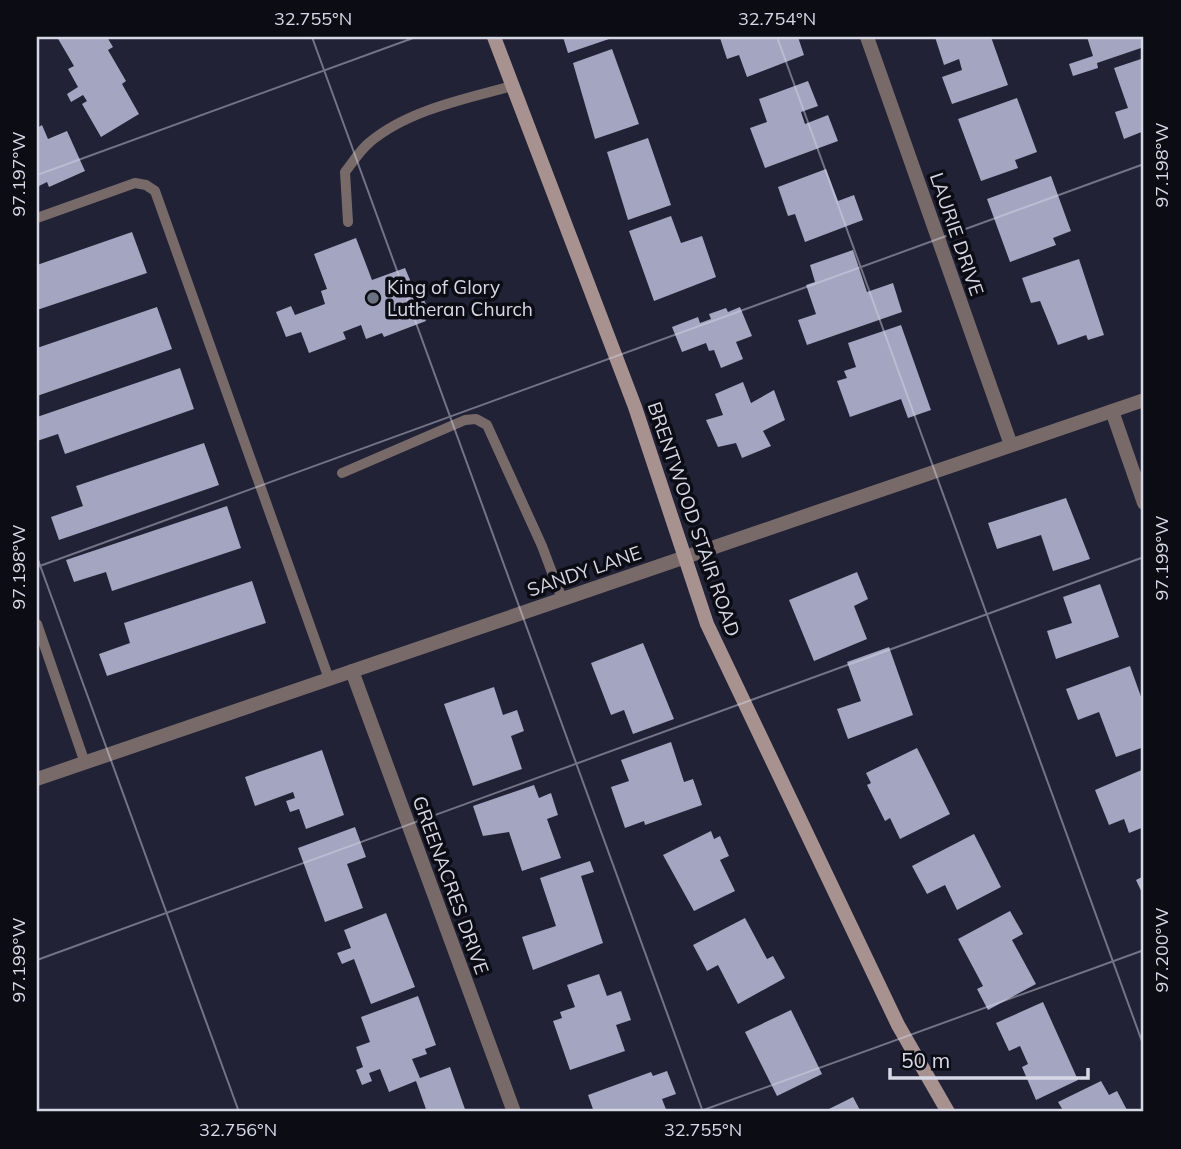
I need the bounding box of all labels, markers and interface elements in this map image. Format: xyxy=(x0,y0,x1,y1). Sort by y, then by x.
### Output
text: 32.755°N xyxy=(274,7,352,30)
text: 32.754°N xyxy=(738,7,816,30)
text: 97.198°W xyxy=(1150,122,1173,208)
text: 97.197°W xyxy=(7,131,30,217)
street label: LAURIE DRIVE xyxy=(925,169,989,299)
place label: King of Glory Lutheran Church xyxy=(387,275,533,321)
marker: King of Glory Lutheran Church xyxy=(365,290,381,306)
street label: BRENTWOOD STAIR ROAD xyxy=(642,398,746,640)
text: 97.199°W xyxy=(1150,515,1173,601)
text: 97.198°W xyxy=(7,524,30,610)
street label: SANDY LANE xyxy=(524,540,644,602)
street label: GREENACRES DRIVE xyxy=(408,793,494,977)
text: 97.200°W xyxy=(1150,907,1173,993)
text: 97.199°W xyxy=(7,917,30,1003)
scale bar xyxy=(890,1037,1088,1081)
text: 50 m xyxy=(901,1047,950,1073)
text: 32.756°N xyxy=(199,1118,277,1141)
text: 32.755°N xyxy=(664,1118,742,1141)

